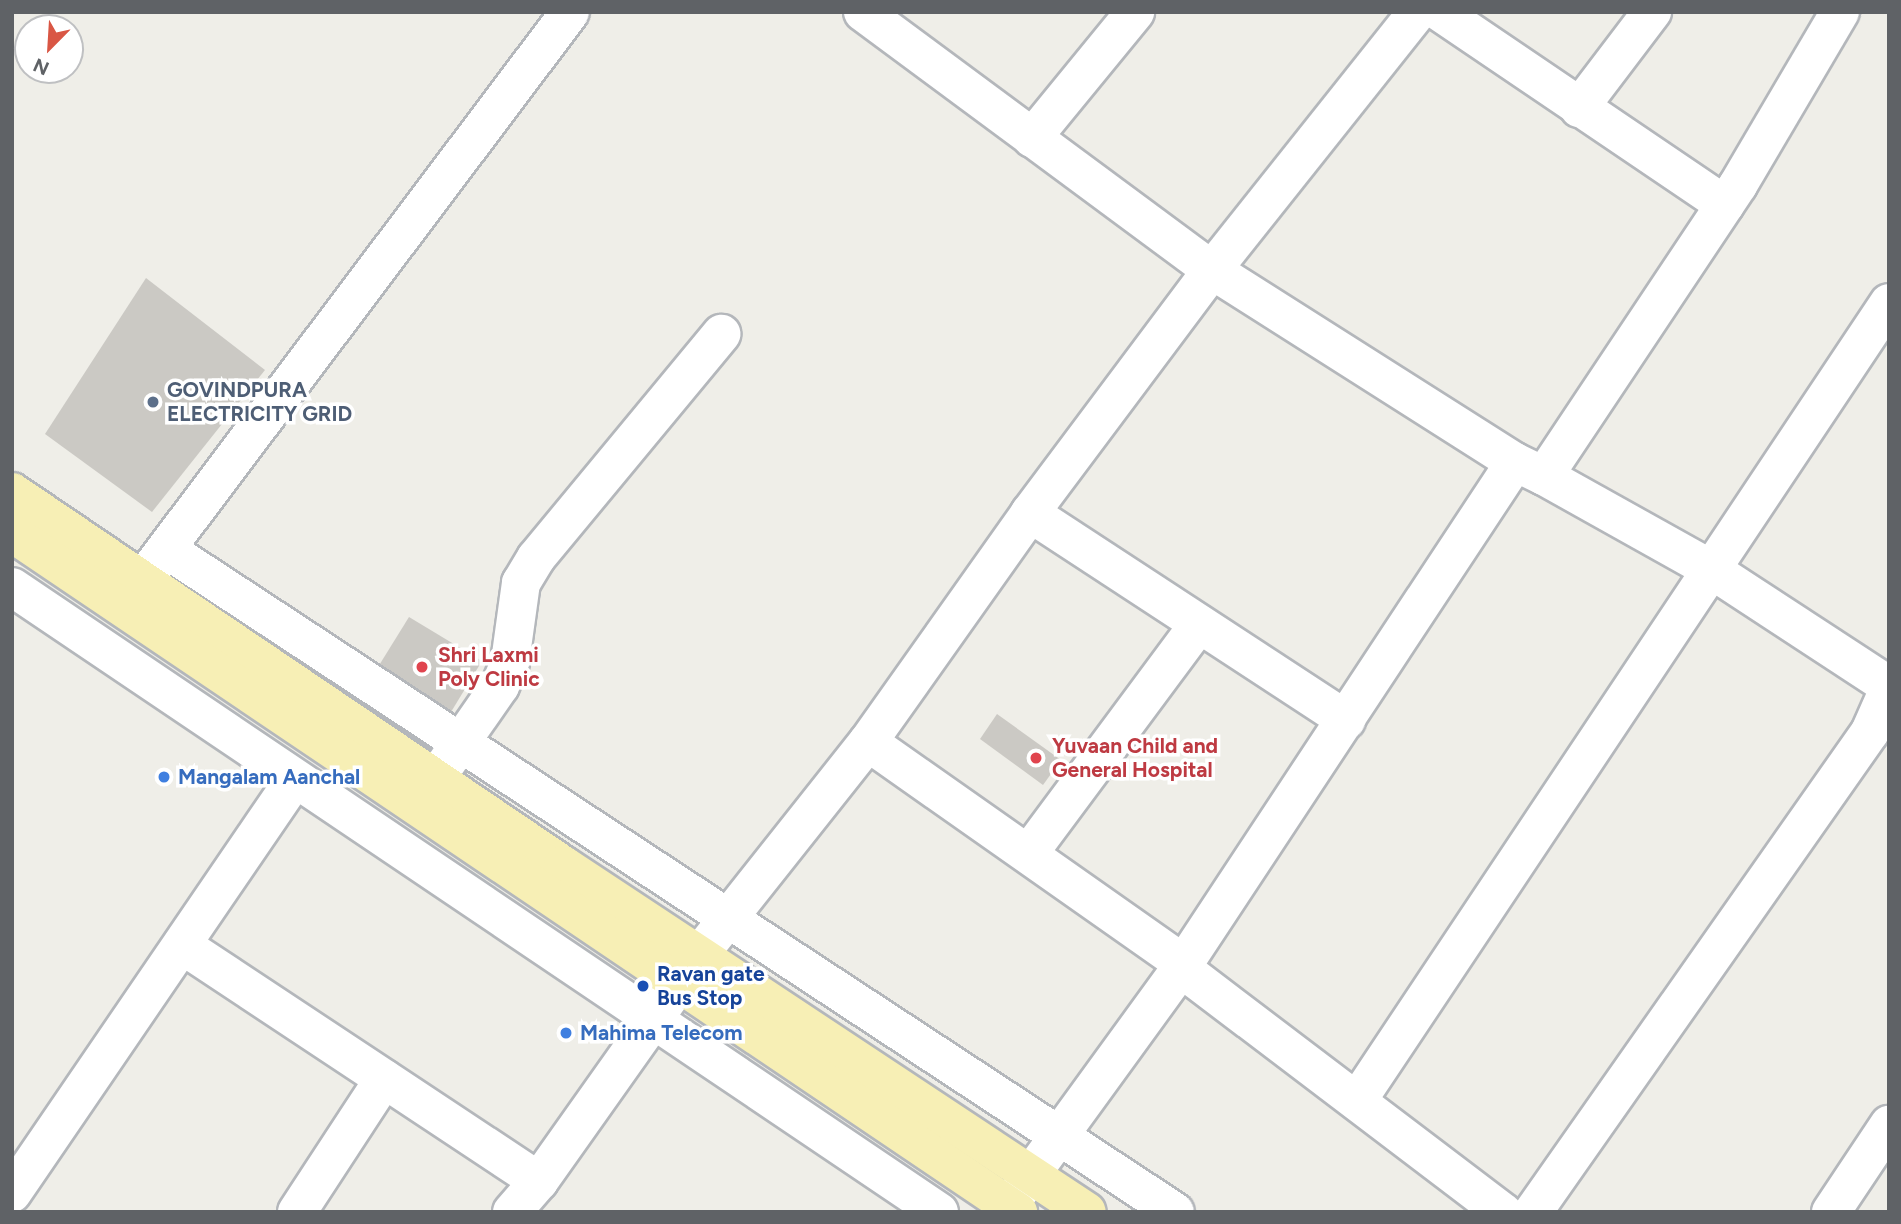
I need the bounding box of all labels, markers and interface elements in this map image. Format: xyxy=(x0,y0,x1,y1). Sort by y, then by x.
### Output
north arrow xyxy=(14,14,84,84)
text: N xyxy=(30,53,52,80)
place label: GOVINDPURA ELECTRICITY GRID xyxy=(167,377,352,427)
marker: GOVINDPURA ELECTRICITY GRID xyxy=(145,394,161,410)
place label: Shri Laxmi Poly Clinic xyxy=(438,642,540,692)
marker: Shri Laxmi Poly Clinic xyxy=(412,657,432,677)
place label: Yuvaan Child and General Hospital xyxy=(1052,733,1218,783)
marker: Yuvaan Child and General Hospital xyxy=(1026,748,1046,768)
place label: Mangalam Aanchal xyxy=(178,764,360,790)
marker: Mangalam Aanchal xyxy=(156,769,172,785)
place label: Ravan gate Bus Stop xyxy=(657,961,765,1011)
marker: Ravan gate Bus Stop xyxy=(635,978,651,994)
place label: Mahima Telecom xyxy=(580,1020,742,1046)
marker: Mahima Telecom xyxy=(558,1025,574,1041)

